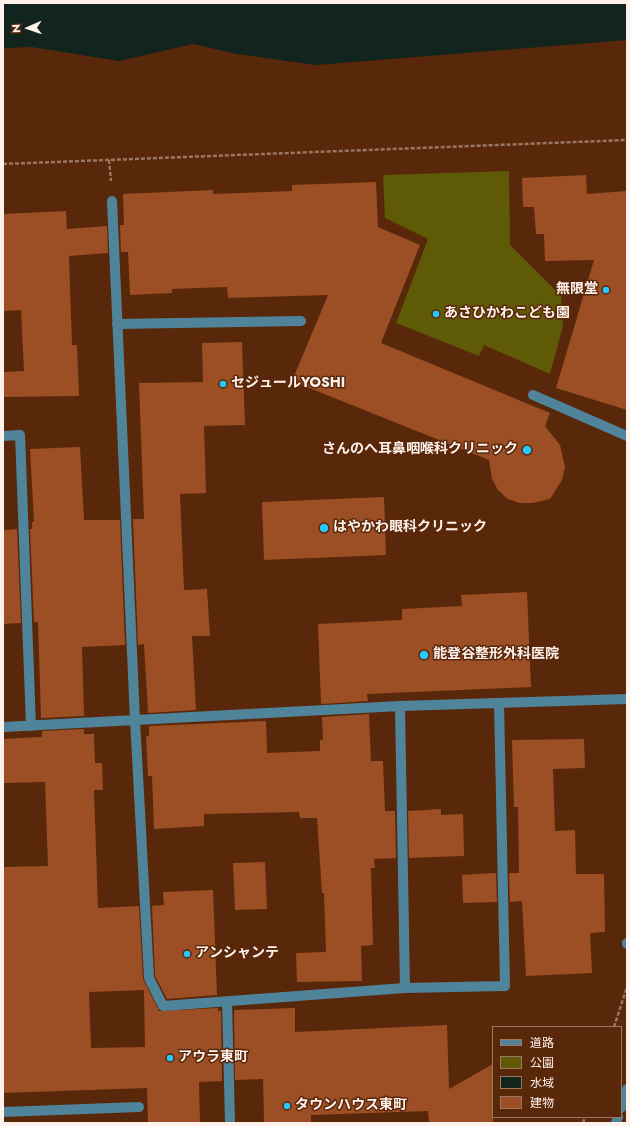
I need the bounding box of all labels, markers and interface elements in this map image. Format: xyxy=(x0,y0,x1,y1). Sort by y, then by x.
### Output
north arrow xyxy=(8,8,48,48)
text: N xyxy=(8,24,24,33)
place label: 無限堂 xyxy=(556,282,598,298)
marker: 無限堂 xyxy=(601,285,611,295)
place label: あさひかわこども園 xyxy=(444,306,570,322)
marker: あさひかわこども園 xyxy=(431,309,441,319)
place label: セジュールYOSHI xyxy=(231,376,345,392)
marker: セジュールYOSHI xyxy=(218,379,228,389)
place label: さんのへ耳鼻咽喉科クリニック xyxy=(322,442,518,458)
marker: さんのへ耳鼻咽喉科クリニック xyxy=(521,444,533,456)
place label: はやかわ眼科クリニック xyxy=(333,520,487,536)
marker: はやかわ眼科クリニック xyxy=(318,522,330,534)
place label: 能登谷整形外科医院 xyxy=(433,647,559,663)
marker: 能登谷整形外科医院 xyxy=(418,649,430,661)
place label: アンシャンテ xyxy=(195,946,279,962)
marker: アンシャンテ xyxy=(182,949,192,959)
legend xyxy=(492,1026,622,1118)
text: 道路 xyxy=(530,1034,554,1052)
place label: アウラ東町 xyxy=(178,1050,248,1066)
marker: アウラ東町 xyxy=(165,1053,175,1063)
text: 公園 xyxy=(530,1054,554,1072)
text: 水域 xyxy=(530,1074,554,1092)
text: 建物 xyxy=(530,1094,554,1112)
place label: タウンハウス東町 xyxy=(295,1098,407,1114)
marker: タウンハウス東町 xyxy=(282,1101,292,1111)

